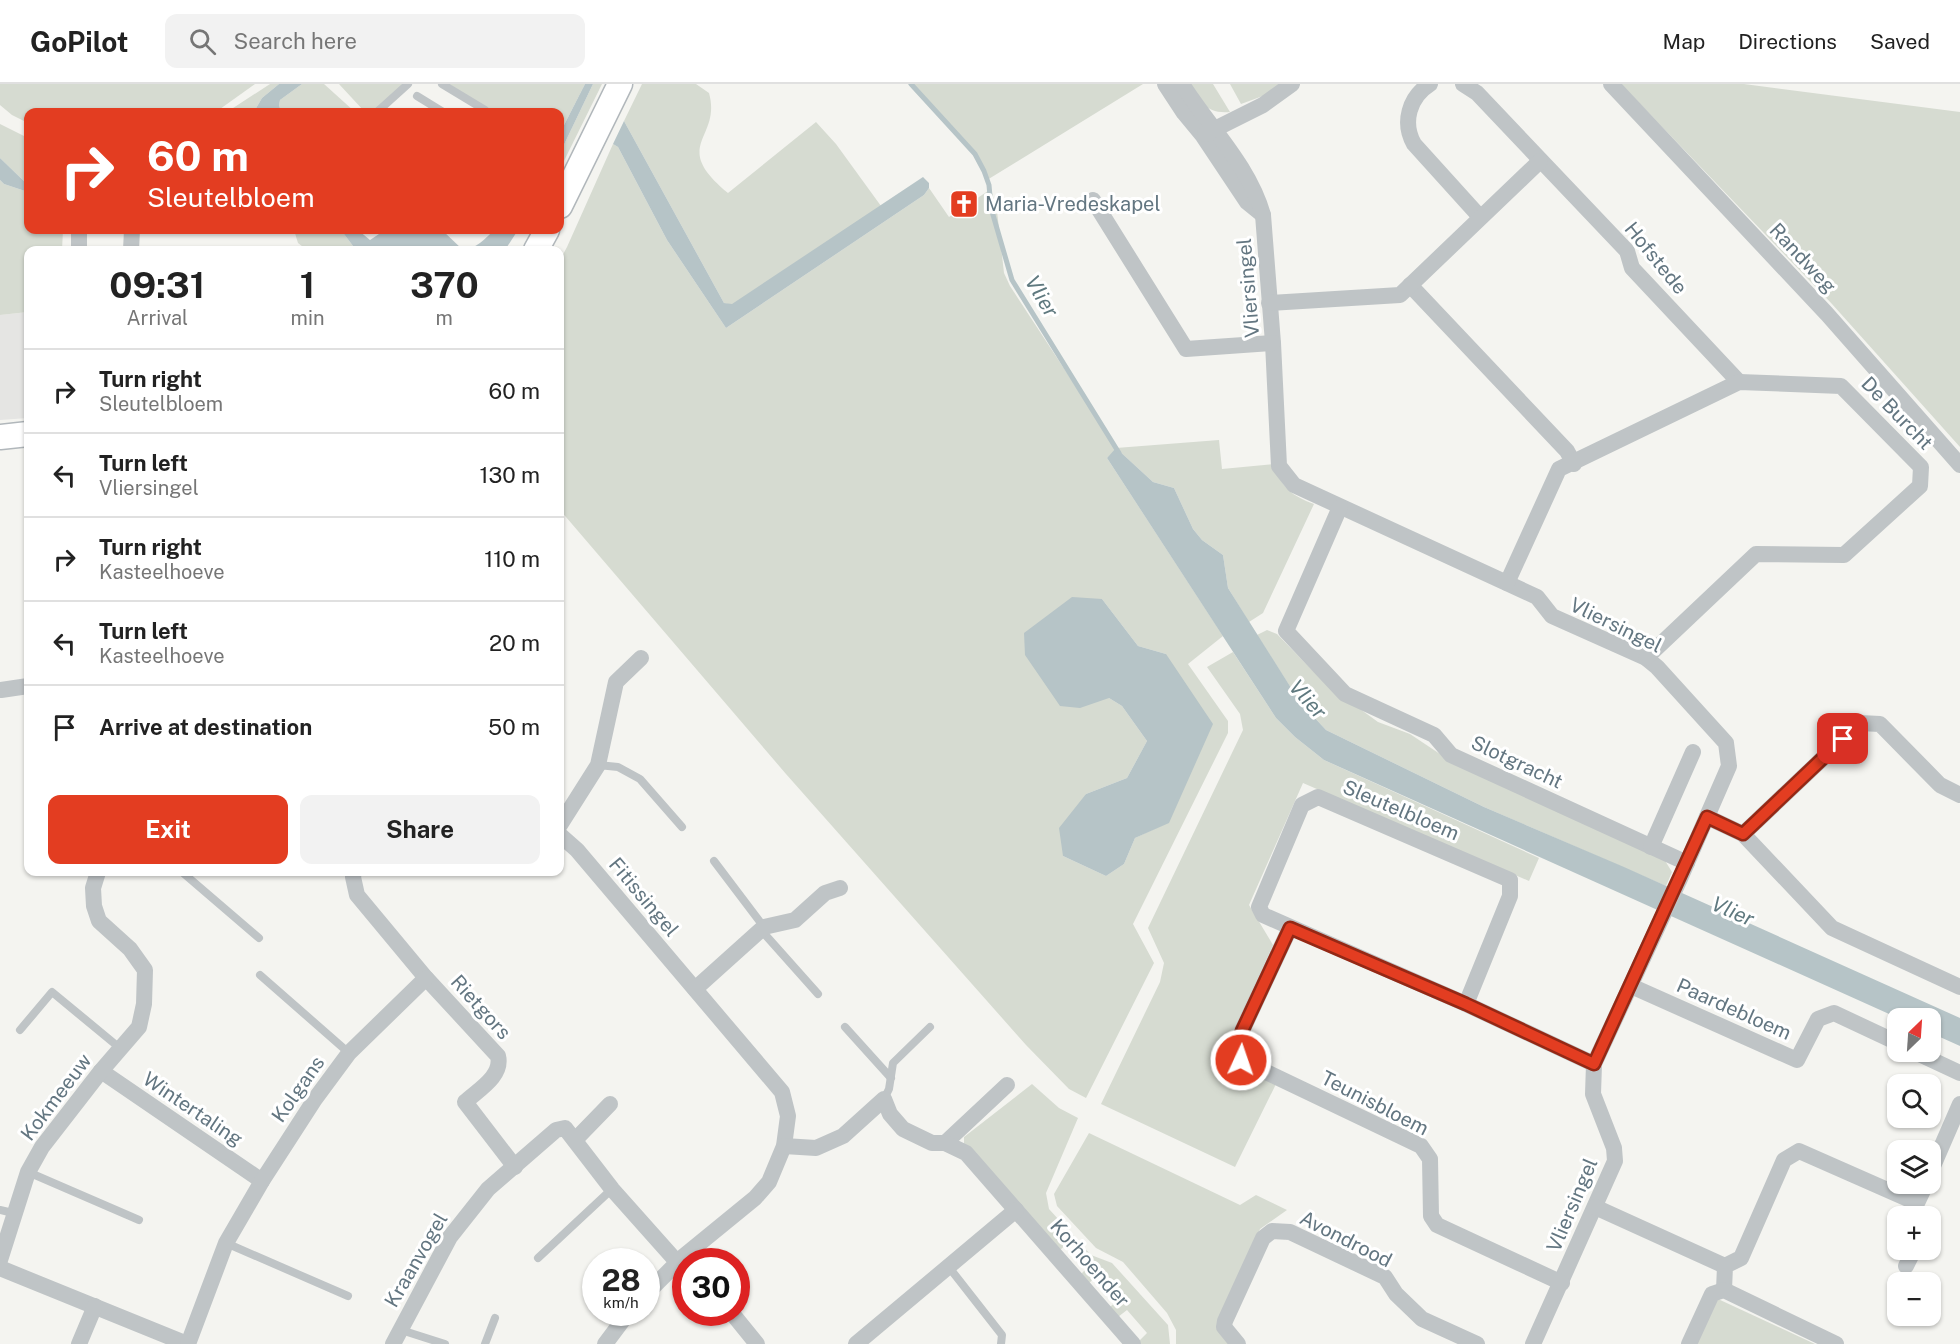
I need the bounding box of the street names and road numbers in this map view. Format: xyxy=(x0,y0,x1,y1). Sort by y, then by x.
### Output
street label: Hofstede xyxy=(1620,217,1692,299)
street label: Randweg xyxy=(1765,218,1841,298)
street label: Vliersingel xyxy=(1232,237,1264,339)
street label: De Burcht xyxy=(1856,371,1938,455)
street label: Vliersingel xyxy=(1566,592,1666,658)
street label: Slotgracht xyxy=(1467,730,1567,794)
street label: Sleutelbloem xyxy=(1339,775,1463,845)
street label: Fitissingel xyxy=(604,853,684,941)
street label: Rietgors xyxy=(446,970,516,1044)
street label: Paardebloem xyxy=(1673,973,1795,1045)
street label: Kokmeeuw xyxy=(15,1048,97,1145)
street label: Kolgans xyxy=(267,1051,329,1127)
street label: Teunisbloem xyxy=(1317,1066,1433,1140)
street label: Wintertaling xyxy=(138,1067,248,1151)
street label: Vliersingel xyxy=(1541,1154,1603,1256)
street label: Avondrood xyxy=(1296,1206,1396,1272)
street label: Kraanvogel xyxy=(379,1209,453,1311)
street label: Korhoender xyxy=(1045,1214,1135,1312)

